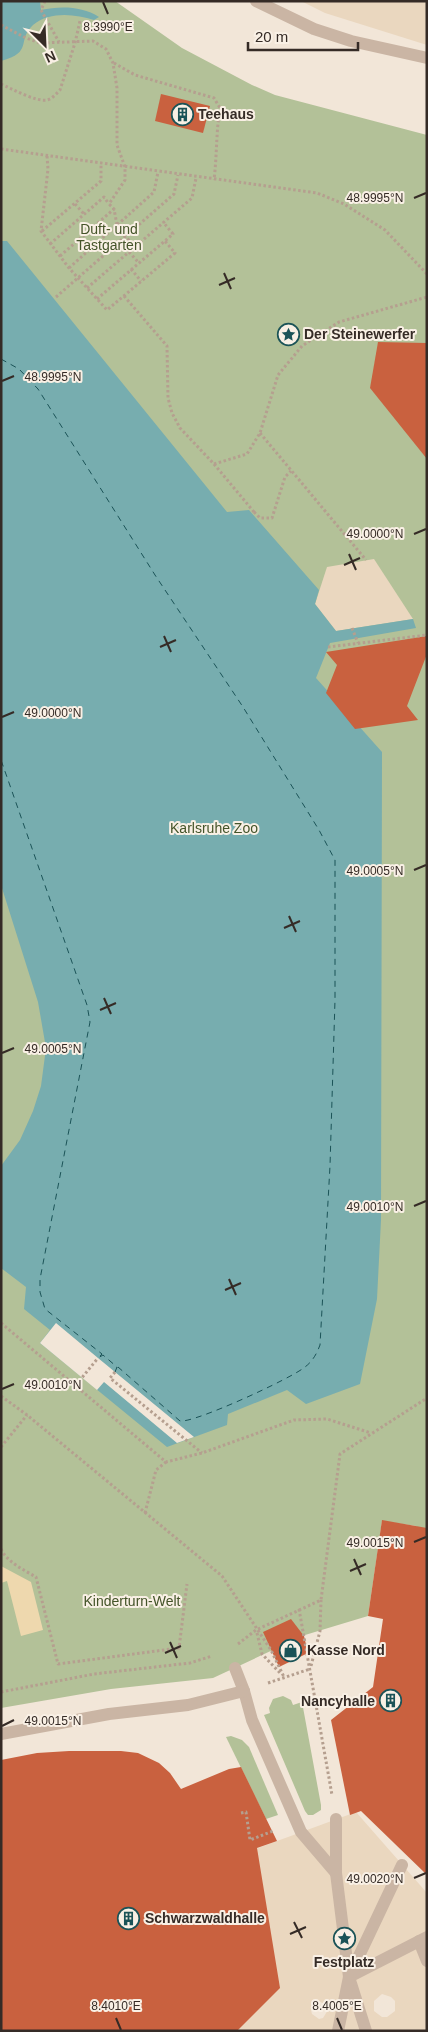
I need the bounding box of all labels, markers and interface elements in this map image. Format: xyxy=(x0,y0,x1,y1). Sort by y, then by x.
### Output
north arrow xyxy=(20,20,70,70)
text: 8.3990°E xyxy=(83,20,133,34)
scale bar xyxy=(248,20,358,52)
text: 20 m xyxy=(255,28,288,45)
text: N xyxy=(42,48,58,66)
building icon: Teehaus xyxy=(170,102,194,126)
place label: Teehaus xyxy=(198,106,254,122)
text: 48.9995°N xyxy=(347,191,403,205)
park label: Duft- und Tastgarten xyxy=(76,221,142,253)
place icon: Der Steinewerfer xyxy=(276,322,300,346)
place label: Der Steinewerfer xyxy=(304,326,416,342)
text: 48.9995°N xyxy=(25,370,81,384)
text: 49.0000°N xyxy=(347,527,403,541)
text: 49.0000°N xyxy=(25,706,81,720)
park label: Karlsruhe Zoo xyxy=(170,820,258,836)
text: 49.0005°N xyxy=(347,864,403,878)
text: 49.0005°N xyxy=(25,1042,81,1056)
text: 49.0010°N xyxy=(347,1200,403,1214)
text: 49.0010°N xyxy=(25,1378,81,1392)
text: 49.0015°N xyxy=(347,1536,403,1550)
park label: Kinderturn-Welt xyxy=(83,1593,181,1609)
shop icon: Kasse Nord xyxy=(279,1638,303,1662)
place label: Kasse Nord xyxy=(307,1642,385,1658)
building icon: Nancyhalle xyxy=(379,1689,403,1713)
place label: Nancyhalle xyxy=(301,1693,375,1709)
text: 49.0015°N xyxy=(25,1714,81,1728)
text: 49.0020°N xyxy=(347,1872,403,1886)
building icon: Schwarzwaldhalle xyxy=(117,1906,141,1930)
place label: Schwarzwaldhalle xyxy=(145,1910,265,1926)
place icon: Festplatz xyxy=(332,1927,356,1951)
place label: Festplatz xyxy=(314,1954,374,1970)
text: 8.4010°E xyxy=(91,1999,141,2013)
text: 8.4005°E xyxy=(312,1999,362,2013)

